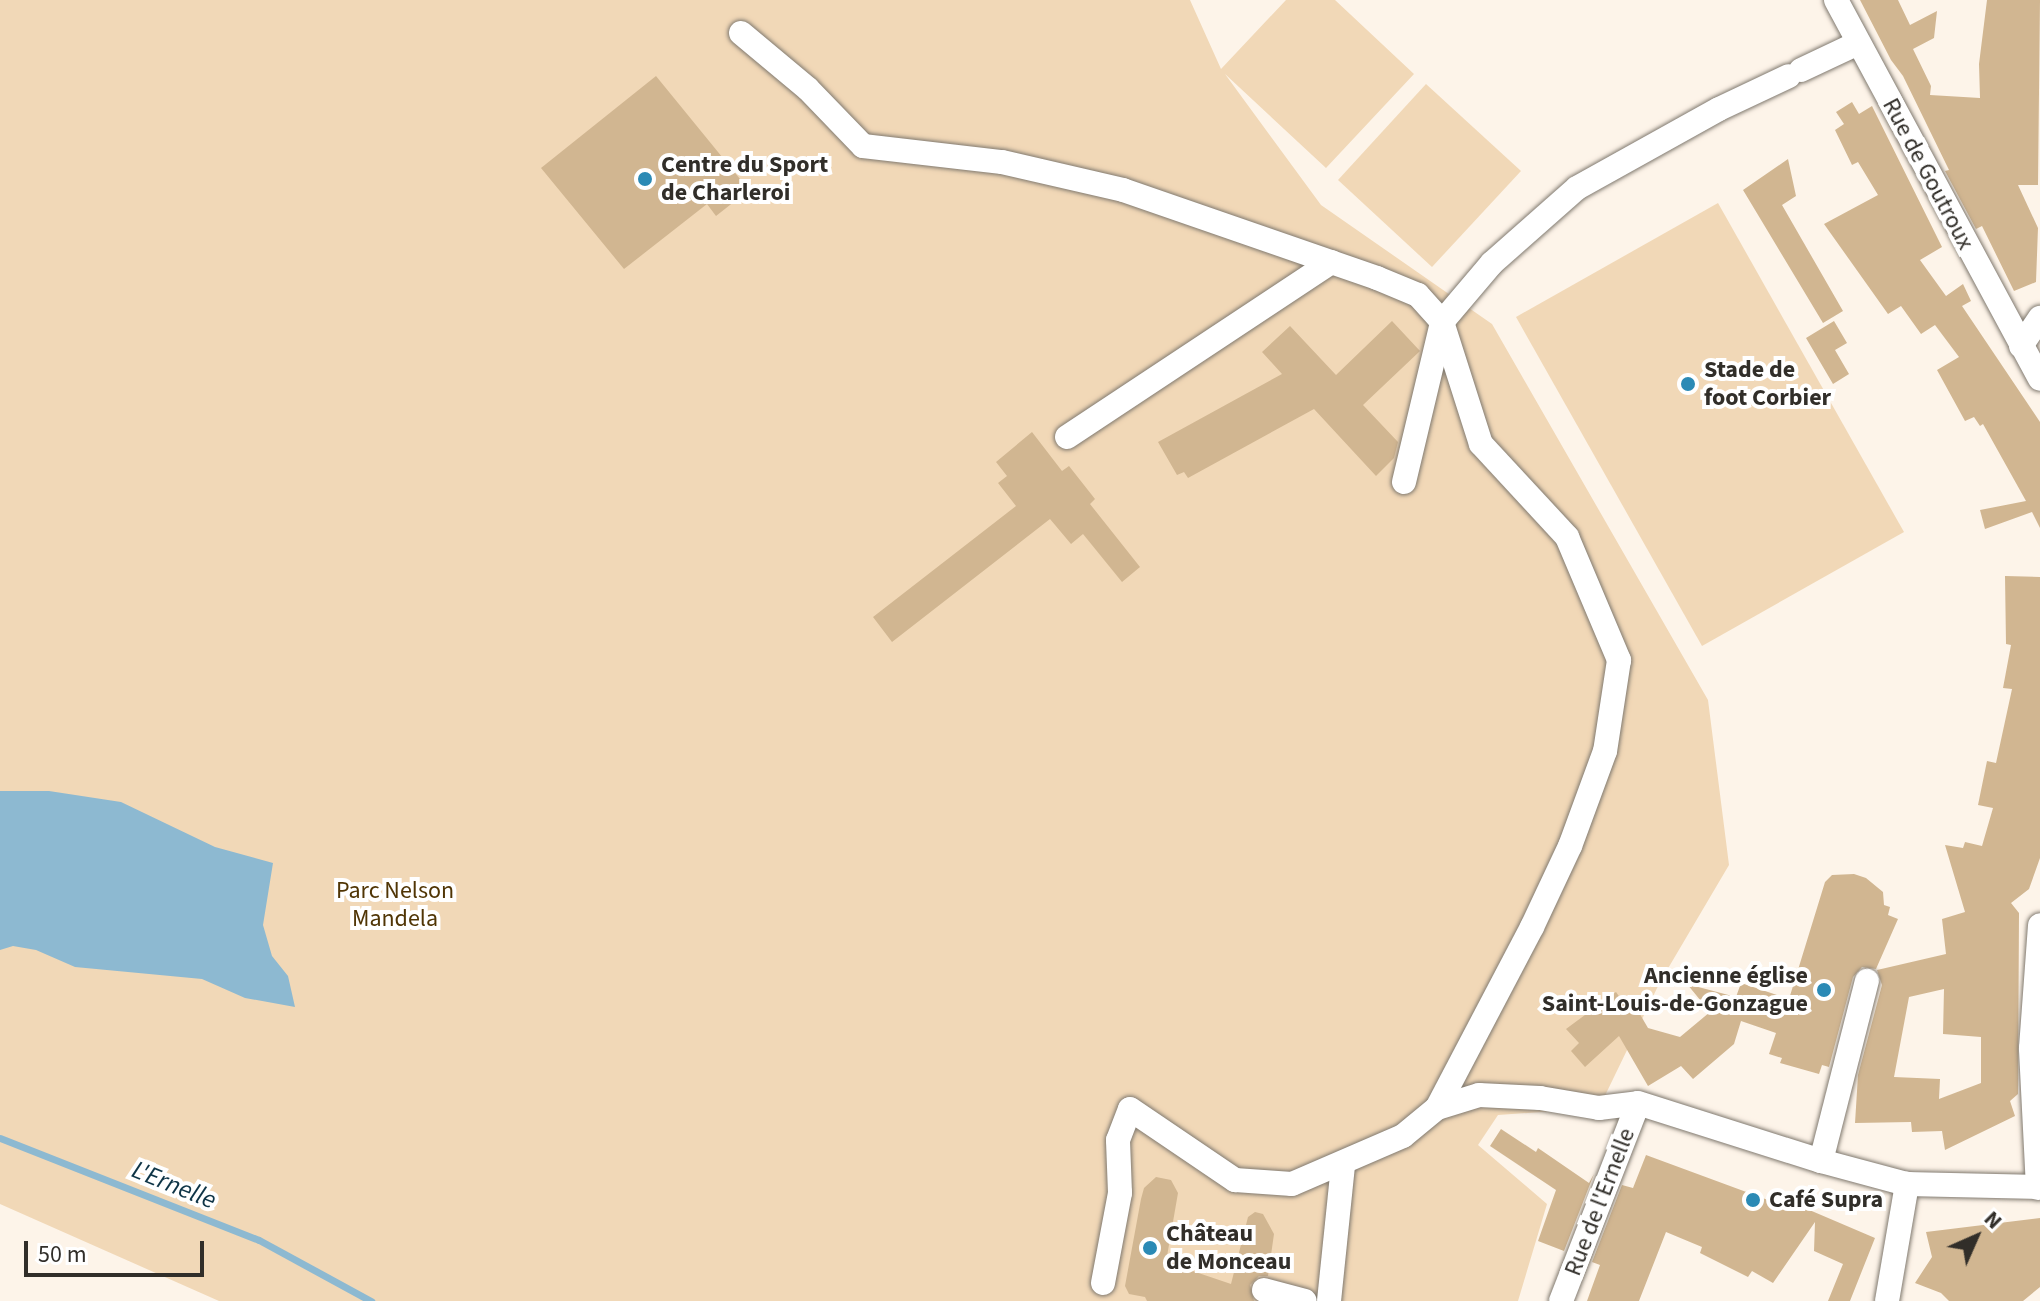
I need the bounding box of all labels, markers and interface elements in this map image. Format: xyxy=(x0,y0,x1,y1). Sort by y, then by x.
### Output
street label: Rue de Goutroux xyxy=(1876,93,1980,255)
place label: Centre du Sport de Charleroi xyxy=(661,151,828,207)
marker: Centre du Sport de Charleroi xyxy=(636,170,654,188)
place label: Stade de foot Corbier xyxy=(1704,356,1831,412)
marker: Stade de foot Corbier xyxy=(1679,375,1697,393)
park label: Parc Nelson Mandela xyxy=(336,877,454,933)
place label: Ancienne église Saint-Louis-de-Gonzague xyxy=(1542,962,1808,1018)
marker: Ancienne église Saint-Louis-de-Gonzague xyxy=(1815,981,1833,999)
street label: Rue de l'Ernelle xyxy=(1559,1124,1641,1280)
water label: L'Ernelle xyxy=(127,1154,221,1216)
place label: Café Supra xyxy=(1769,1186,1883,1214)
marker: Café Supra xyxy=(1744,1191,1762,1209)
north arrow xyxy=(1936,1197,2016,1277)
text: N xyxy=(1976,1204,2009,1237)
place label: Château de Monceau xyxy=(1166,1220,1291,1276)
scale bar xyxy=(28,1225,208,1275)
text: 50 m xyxy=(38,1237,87,1272)
marker: Château de Monceau xyxy=(1141,1239,1159,1257)

